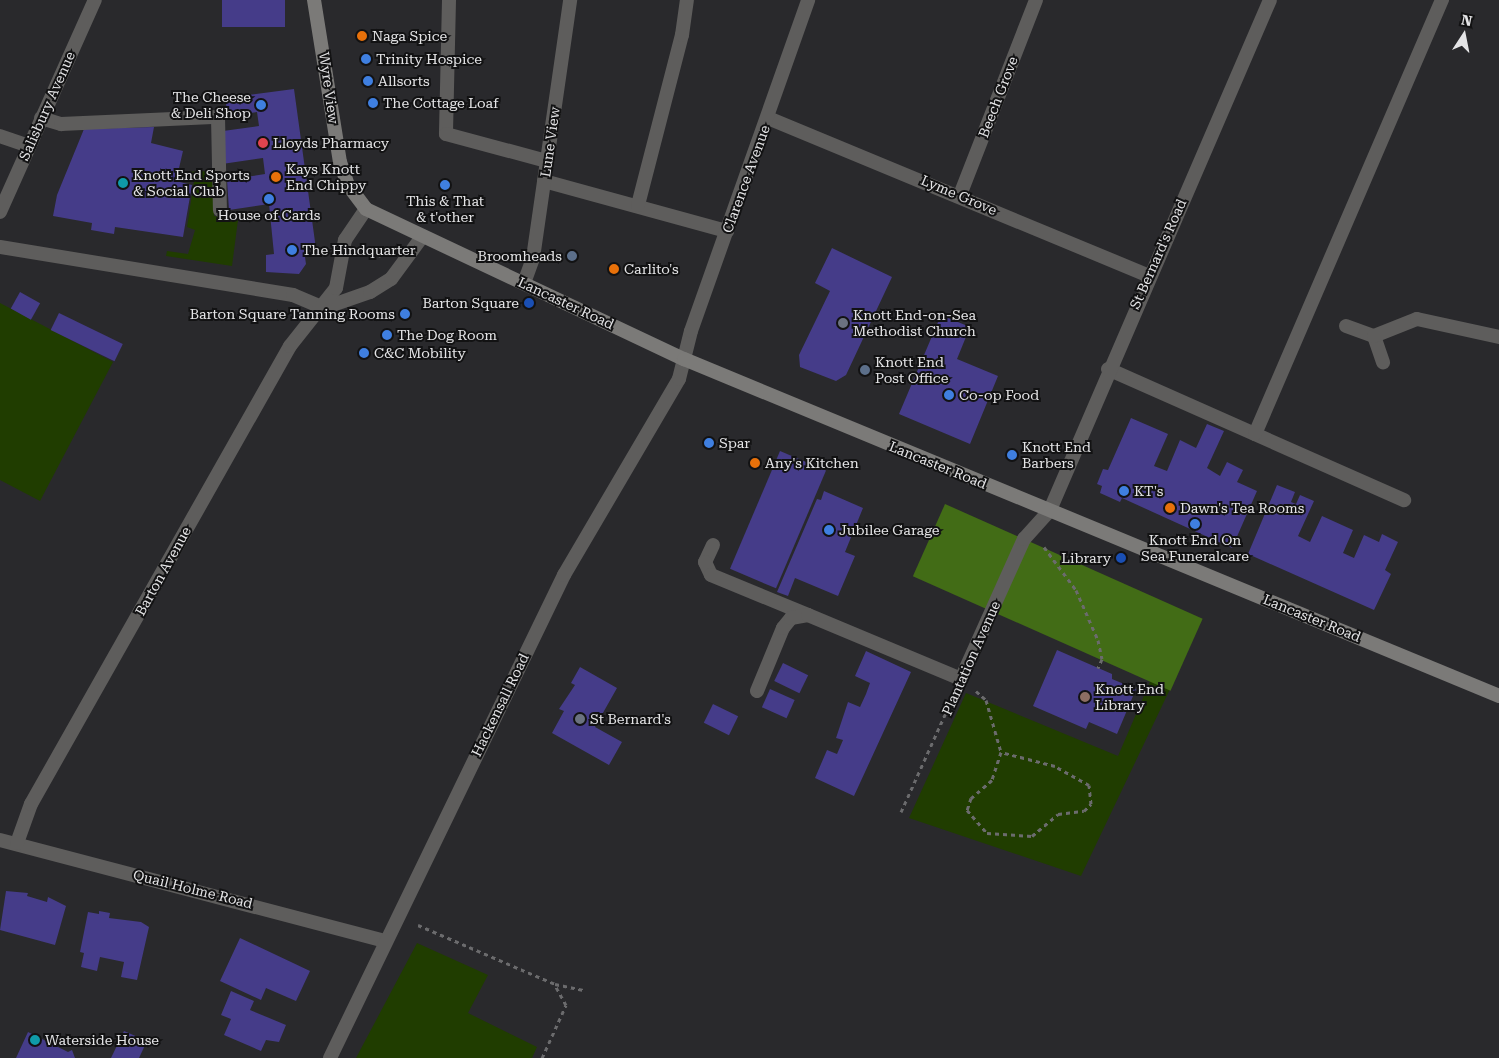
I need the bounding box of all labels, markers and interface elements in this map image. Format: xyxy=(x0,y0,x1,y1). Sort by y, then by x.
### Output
north arrow xyxy=(1439,10,1489,60)
text: N xyxy=(1460,11,1474,29)
place label: Naga Spice xyxy=(372,28,447,44)
marker: Naga Spice xyxy=(356,30,368,42)
street label: Salisbury Avenue xyxy=(15,49,79,163)
street label: Wyre View xyxy=(316,51,342,125)
place label: Trinity Hospice xyxy=(376,51,482,67)
marker: Trinity Hospice xyxy=(360,53,372,65)
street label: Beech Grove xyxy=(975,54,1021,140)
place label: Allsorts xyxy=(378,73,430,89)
marker: Allsorts xyxy=(362,75,374,87)
place label: The Cheese & Deli Shop xyxy=(171,89,251,121)
place label: The Cottage Loaf xyxy=(383,95,498,111)
marker: The Cottage Loaf xyxy=(367,97,379,109)
marker: The Cheese & Deli Shop xyxy=(255,99,267,111)
street label: Lune View xyxy=(537,106,563,178)
street label: Clarence Avenue xyxy=(719,123,773,235)
place label: Lloyds Pharmacy xyxy=(273,135,389,151)
marker: Lloyds Pharmacy xyxy=(257,137,269,149)
place label: Kays Knott End Chippy xyxy=(286,161,366,193)
place label: Knott End Sports & Social Club xyxy=(133,167,250,200)
marker: Kays Knott End Chippy xyxy=(270,171,282,183)
street label: Lyme Grove xyxy=(918,171,1000,219)
marker: Knott End Sports & Social Club xyxy=(117,177,129,189)
marker: This & That & t'other xyxy=(439,179,451,191)
marker: House of Cards xyxy=(263,193,275,205)
place label: This & That & t'other xyxy=(406,193,484,226)
street label: St Bernard's Road xyxy=(1126,196,1190,312)
place label: House of Cards xyxy=(218,207,320,223)
place label: The Hindquarter xyxy=(302,242,415,258)
marker: The Hindquarter xyxy=(286,244,298,256)
place label: Broomheads xyxy=(478,248,562,264)
marker: Broomheads xyxy=(566,250,578,262)
place label: Carlito's xyxy=(624,261,679,277)
marker: Carlito's xyxy=(608,263,620,275)
street label: Lancaster Road xyxy=(515,273,617,333)
place label: Barton Square xyxy=(422,295,519,311)
marker: Barton Square xyxy=(523,297,535,309)
place label: Barton Square Tanning Rooms xyxy=(190,306,395,322)
place label: Knott End-on-Sea Methodist Church xyxy=(853,307,976,340)
marker: Barton Square Tanning Rooms xyxy=(399,308,411,320)
marker: Knott End-on-Sea Methodist Church xyxy=(837,317,849,329)
place label: The Dog Room xyxy=(397,327,497,343)
marker: The Dog Room xyxy=(381,329,393,341)
place label: C&C Mobility xyxy=(374,345,466,361)
marker: C&C Mobility xyxy=(358,347,370,359)
place label: Knott End Post Office xyxy=(875,354,948,387)
marker: Knott End Post Office xyxy=(859,364,871,376)
place label: Co-op Food xyxy=(959,387,1039,403)
marker: Co-op Food xyxy=(943,389,955,401)
place label: Spar xyxy=(719,435,750,451)
marker: Spar xyxy=(703,437,715,449)
street label: Lancaster Road xyxy=(887,438,989,492)
place label: Knott End Barbers xyxy=(1022,439,1091,472)
marker: Knott End Barbers xyxy=(1006,449,1018,461)
place label: Any's Kitchen xyxy=(765,455,859,471)
marker: Any's Kitchen xyxy=(749,457,761,469)
place label: KT's xyxy=(1134,483,1163,499)
marker: KT's xyxy=(1118,485,1130,497)
place label: Dawn's Tea Rooms xyxy=(1180,500,1304,516)
marker: Dawn's Tea Rooms xyxy=(1164,502,1176,514)
marker: Knott End On Sea Funeralcare xyxy=(1189,518,1201,530)
place label: Jubilee Garage xyxy=(839,522,939,538)
street label: Barton Avenue xyxy=(132,524,194,618)
marker: Jubilee Garage xyxy=(823,524,835,536)
place label: Knott End On Sea Funeralcare xyxy=(1141,532,1249,564)
place label: Library xyxy=(1061,550,1111,566)
marker: Library xyxy=(1115,552,1127,564)
street label: Lancaster Road xyxy=(1261,591,1363,645)
street label: Plantation Avenue xyxy=(938,598,1004,718)
street label: Hackensall Road xyxy=(468,651,532,759)
place label: Knott End Library xyxy=(1095,681,1164,714)
marker: Knott End Library xyxy=(1079,691,1091,703)
place label: St Bernard's xyxy=(590,711,671,727)
marker: St Bernard's xyxy=(574,713,586,725)
street label: Quail Holme Road xyxy=(131,866,255,912)
place label: Waterside House xyxy=(45,1032,159,1048)
marker: Waterside House xyxy=(29,1034,41,1046)

